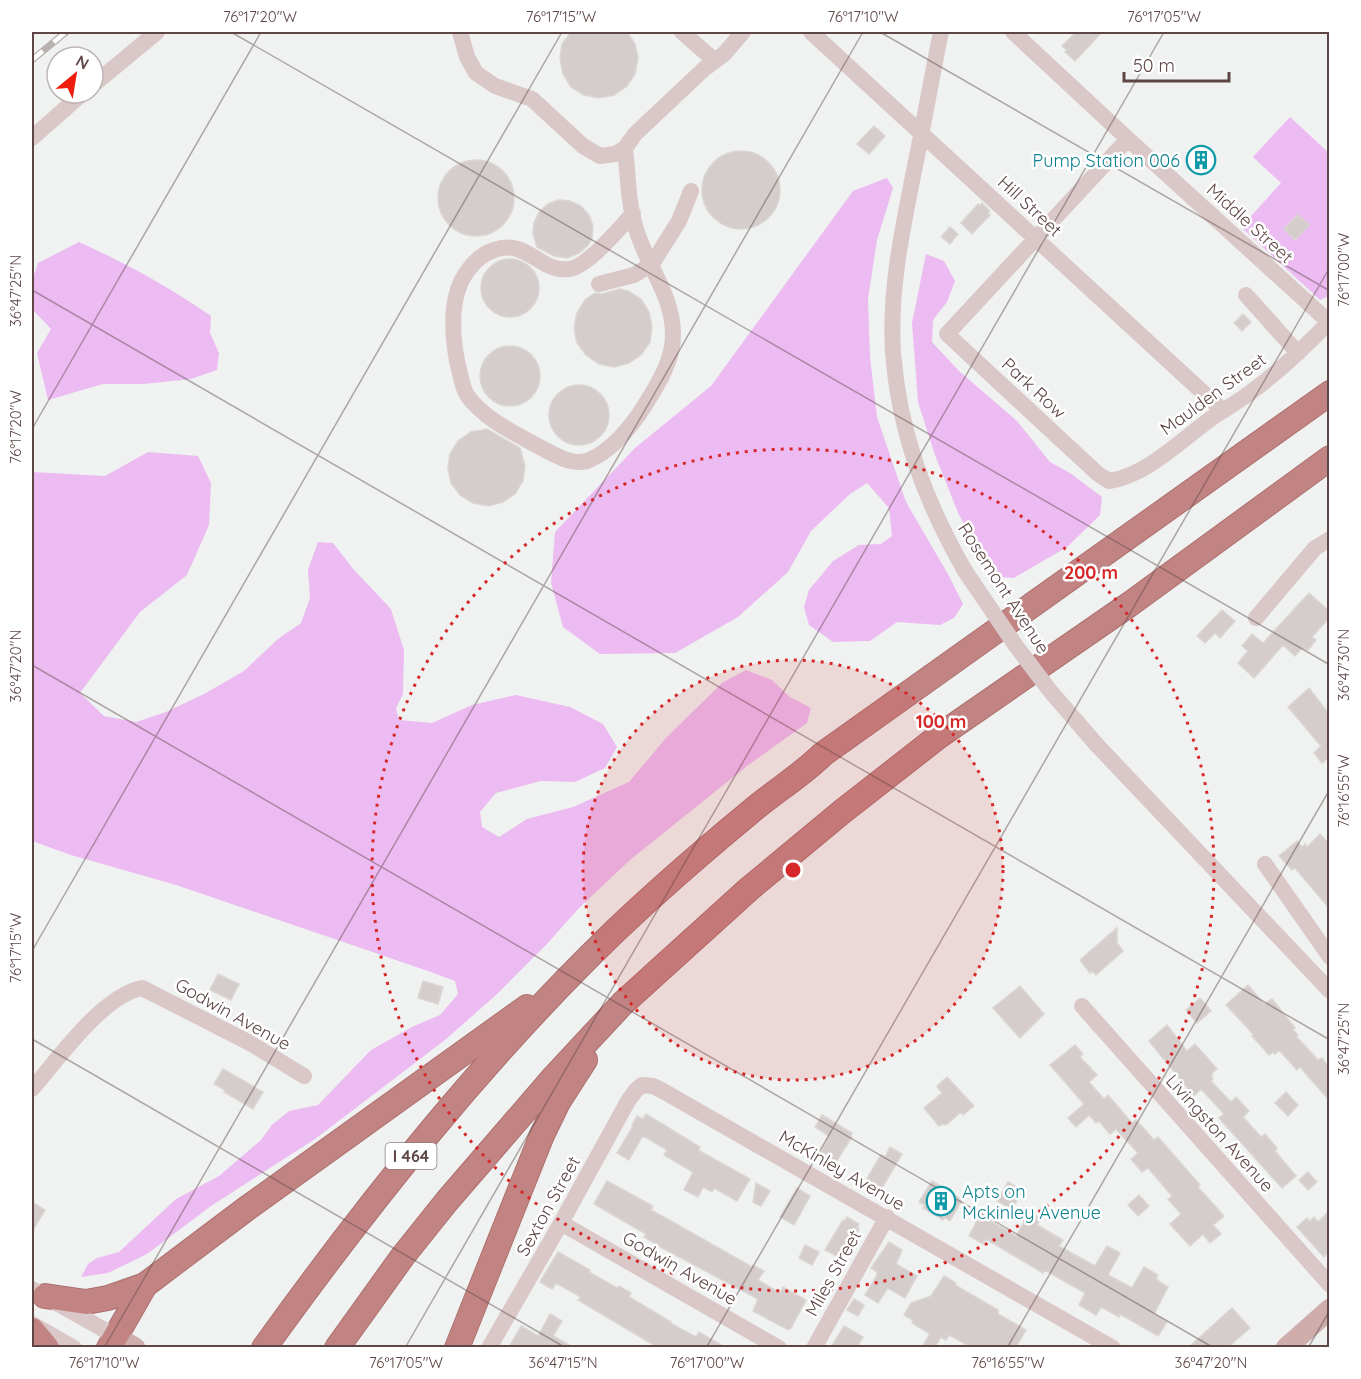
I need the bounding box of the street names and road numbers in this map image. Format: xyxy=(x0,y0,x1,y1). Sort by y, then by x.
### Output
street label: Hill Street xyxy=(993,171,1067,241)
street label: Middle Street xyxy=(1202,178,1298,268)
street label: Maulden Street xyxy=(1156,348,1270,440)
street label: Park Row xyxy=(997,353,1071,423)
street label: Rosemont Avenue xyxy=(953,518,1055,658)
street label: Godwin Avenue xyxy=(171,973,295,1055)
street label: Livingston Avenue xyxy=(1161,1069,1279,1197)
street label: McKinley Avenue xyxy=(775,1125,909,1215)
road number: I 464 xyxy=(386,1143,436,1169)
street label: Sexton Street xyxy=(511,1152,585,1260)
street label: Godwin Avenue xyxy=(619,1226,741,1310)
street label: Miles Street xyxy=(800,1226,866,1320)

